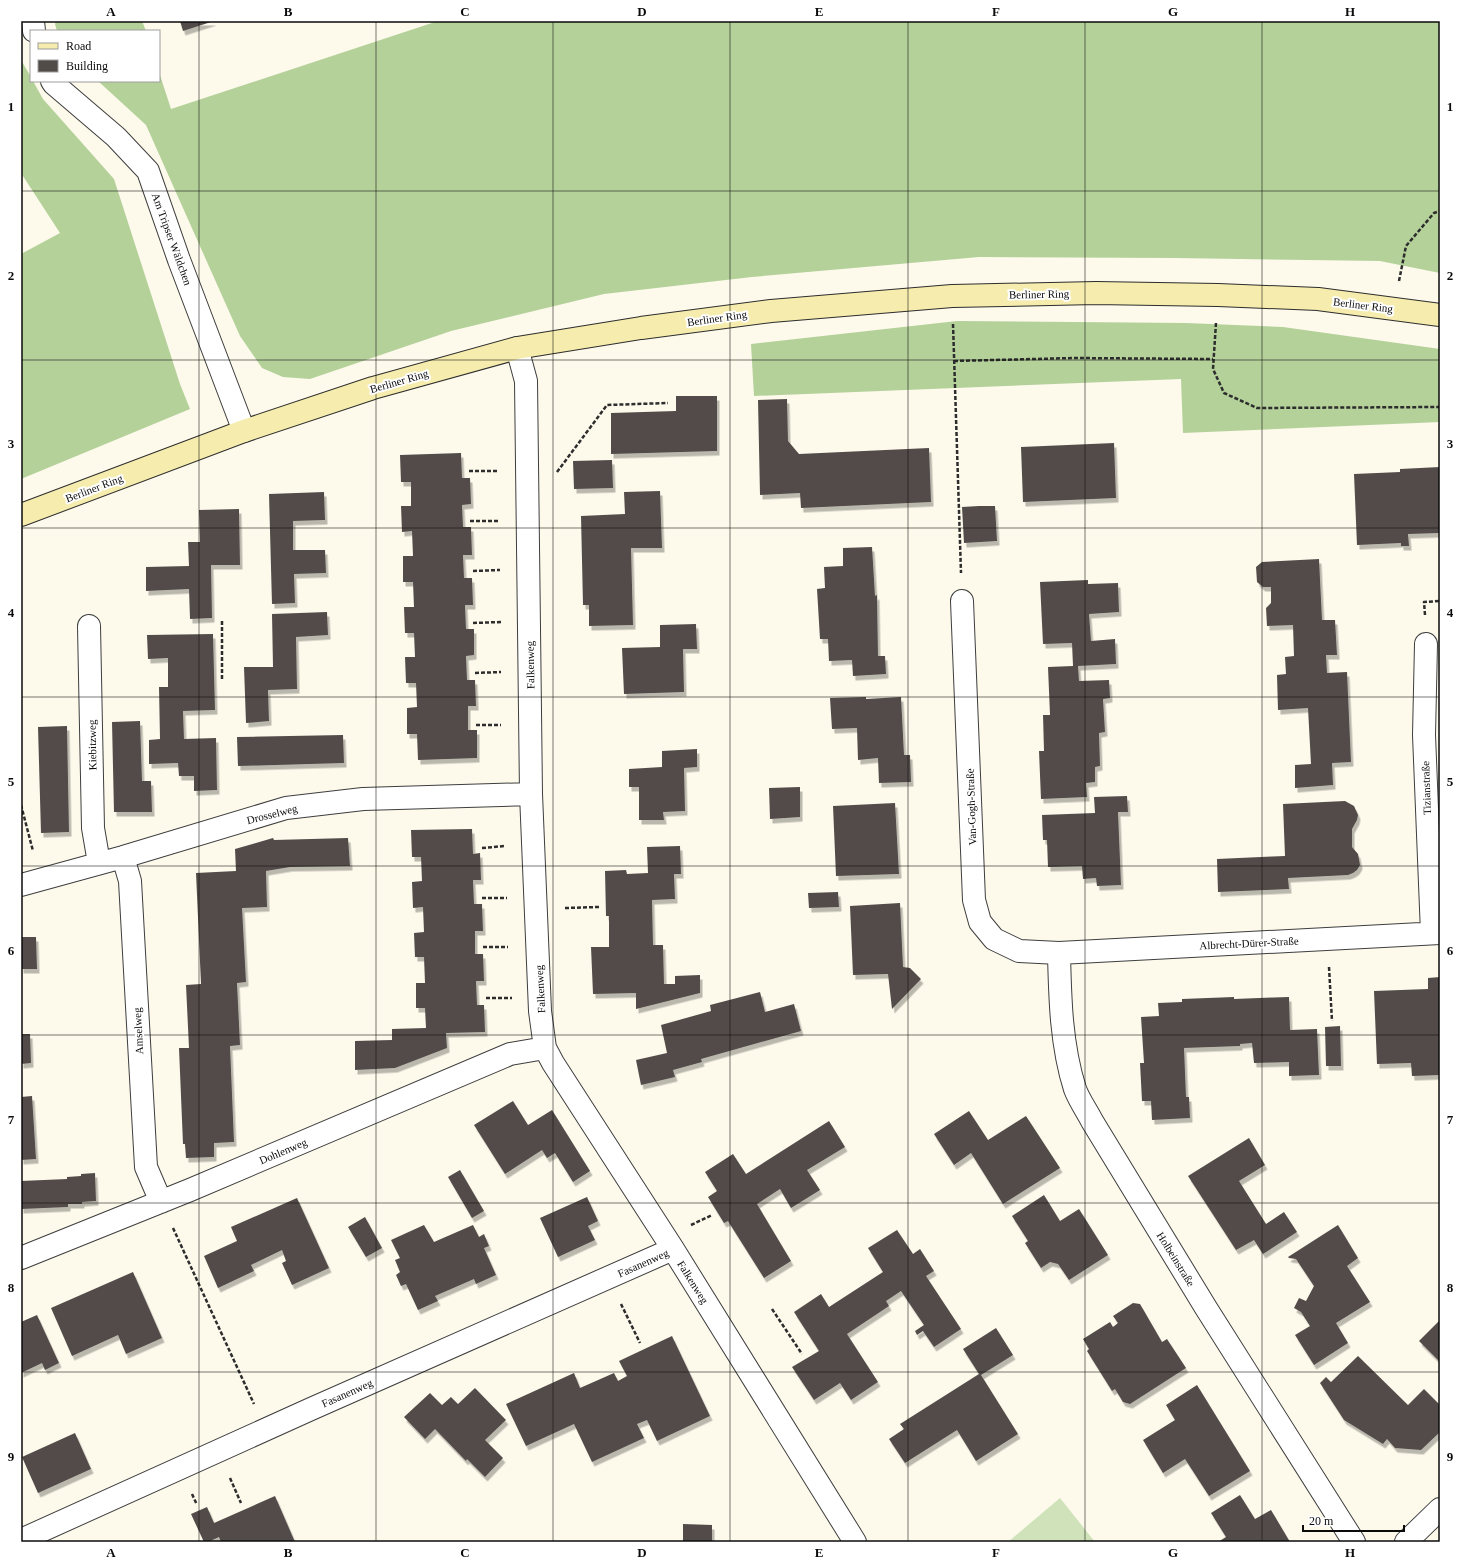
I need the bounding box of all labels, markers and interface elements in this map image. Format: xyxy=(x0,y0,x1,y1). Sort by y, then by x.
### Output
text: A xyxy=(106,4,116,19)
text: B xyxy=(284,4,293,19)
text: C xyxy=(460,4,470,19)
text: D xyxy=(637,4,647,19)
text: E xyxy=(815,4,823,19)
text: F xyxy=(992,4,1000,19)
text: G xyxy=(1168,4,1178,19)
text: H xyxy=(1345,4,1355,19)
legend xyxy=(30,30,160,82)
text: Road xyxy=(66,39,91,53)
text: Building xyxy=(66,59,108,73)
text: 1 xyxy=(8,99,14,114)
text: 1 xyxy=(1447,99,1453,114)
street label: Am Tripser Wäldchen xyxy=(150,191,194,287)
text: 2 xyxy=(8,268,14,283)
text: 2 xyxy=(1447,268,1453,283)
street label: Berliner Ring xyxy=(1009,287,1070,301)
street label: Berliner Ring xyxy=(1332,295,1394,315)
street label: Berliner Ring xyxy=(686,308,748,328)
street label: Berliner Ring xyxy=(368,367,430,395)
text: 3 xyxy=(8,436,15,451)
text: 3 xyxy=(1447,436,1454,451)
street label: Berliner Ring xyxy=(64,471,125,504)
text: 4 xyxy=(8,605,15,620)
text: 4 xyxy=(1447,605,1454,620)
street label: Falkenweg xyxy=(524,640,536,689)
street label: Kiebitzweg xyxy=(86,719,98,770)
street label: Tizianstraße xyxy=(1419,761,1433,815)
street label: Van-Gogh-Straße xyxy=(964,768,978,846)
text: 5 xyxy=(8,774,15,789)
text: 5 xyxy=(1447,774,1454,789)
street label: Drosselweg xyxy=(245,802,299,826)
street label: Albrecht-Dürer-Straße xyxy=(1199,934,1299,952)
text: 6 xyxy=(8,943,15,958)
text: 6 xyxy=(1447,943,1454,958)
street label: Falkenweg xyxy=(533,964,547,1013)
street label: Amselweg xyxy=(131,1007,145,1055)
text: 7 xyxy=(8,1112,15,1127)
text: 7 xyxy=(1447,1112,1454,1127)
street label: Dohlenweg xyxy=(257,1135,309,1166)
street label: Holbeinstraße xyxy=(1155,1230,1197,1288)
street label: Fasanenweg xyxy=(616,1246,671,1280)
street label: Falkenweg xyxy=(675,1258,711,1306)
text: 8 xyxy=(8,1280,15,1295)
text: 8 xyxy=(1447,1280,1454,1295)
street label: Fasanenweg xyxy=(320,1376,375,1410)
text: 9 xyxy=(8,1449,15,1464)
text: 9 xyxy=(1447,1449,1454,1464)
scale bar xyxy=(1303,1507,1404,1533)
text: 20 m xyxy=(1309,1514,1334,1528)
text: A xyxy=(106,1545,116,1560)
text: B xyxy=(284,1545,293,1560)
text: C xyxy=(460,1545,470,1560)
text: D xyxy=(637,1545,647,1560)
text: E xyxy=(815,1545,823,1560)
text: F xyxy=(992,1545,1000,1560)
text: G xyxy=(1168,1545,1178,1560)
text: H xyxy=(1345,1545,1355,1560)

